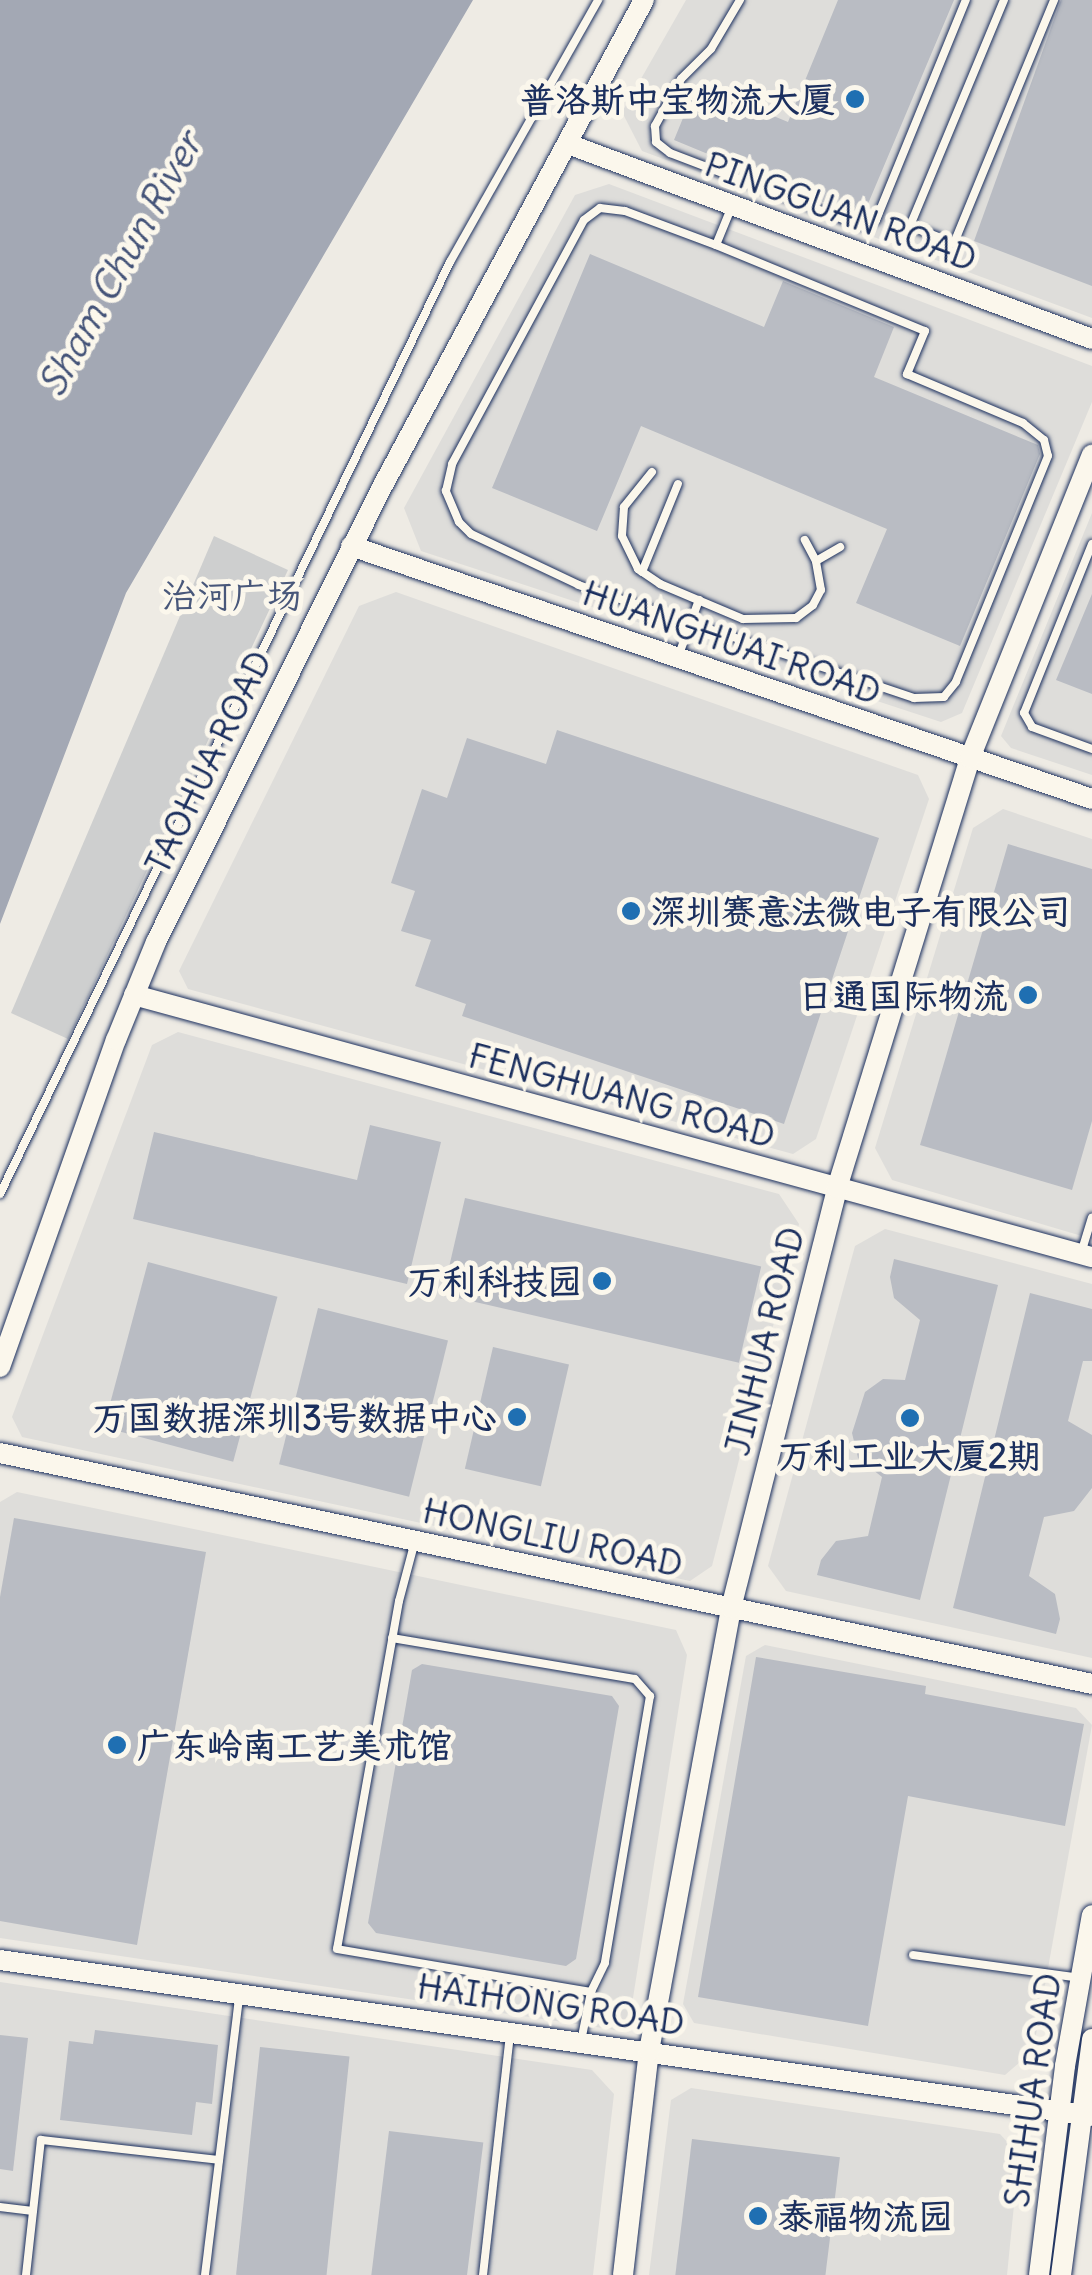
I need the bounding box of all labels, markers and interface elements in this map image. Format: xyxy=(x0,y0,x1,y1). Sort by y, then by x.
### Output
place label: 普洛斯中宝物流大厦 xyxy=(520,78,835,120)
marker: 普洛斯中宝物流大厦 xyxy=(844,88,866,110)
water label: Sham Chun River xyxy=(29,124,211,404)
street label: PINGGUAN ROAD xyxy=(699,142,983,280)
street label: HUANGHUAI ROAD xyxy=(577,571,887,713)
park label: 治河广场 xyxy=(162,574,302,616)
street label: TAOHUA ROAD xyxy=(136,644,280,880)
place label: 深圳赛意法微电子有限公司 xyxy=(651,890,1071,932)
marker: 深圳赛意法微电子有限公司 xyxy=(620,900,642,922)
place label: 日通国际物流 xyxy=(798,974,1008,1016)
marker: 日通国际物流 xyxy=(1017,984,1039,1006)
street label: FENGHUANG ROAD xyxy=(464,1034,780,1156)
street label: JINHUA ROAD xyxy=(715,1222,813,1460)
place label: 万利科技园 xyxy=(407,1260,582,1302)
marker: 万利科技园 xyxy=(591,1270,613,1292)
place label: 万国数据深圳3号数据中心 xyxy=(92,1396,497,1438)
marker: 万国数据深圳3号数据中心 xyxy=(506,1406,528,1428)
marker: 万利工业大厦2期 xyxy=(899,1407,921,1429)
place label: 万利工业大厦2期 xyxy=(778,1434,1042,1476)
street label: HONGLIU ROAD xyxy=(419,1489,687,1585)
place label: 广东岭南工艺美术馆 xyxy=(137,1724,452,1766)
marker: 广东岭南工艺美术馆 xyxy=(106,1734,128,1756)
street label: HAIHONG ROAD xyxy=(415,1964,687,2044)
street label: SHIHUA ROAD xyxy=(995,1970,1069,2210)
place label: 泰福物流园 xyxy=(778,2195,953,2237)
marker: 泰福物流园 xyxy=(747,2205,769,2227)

